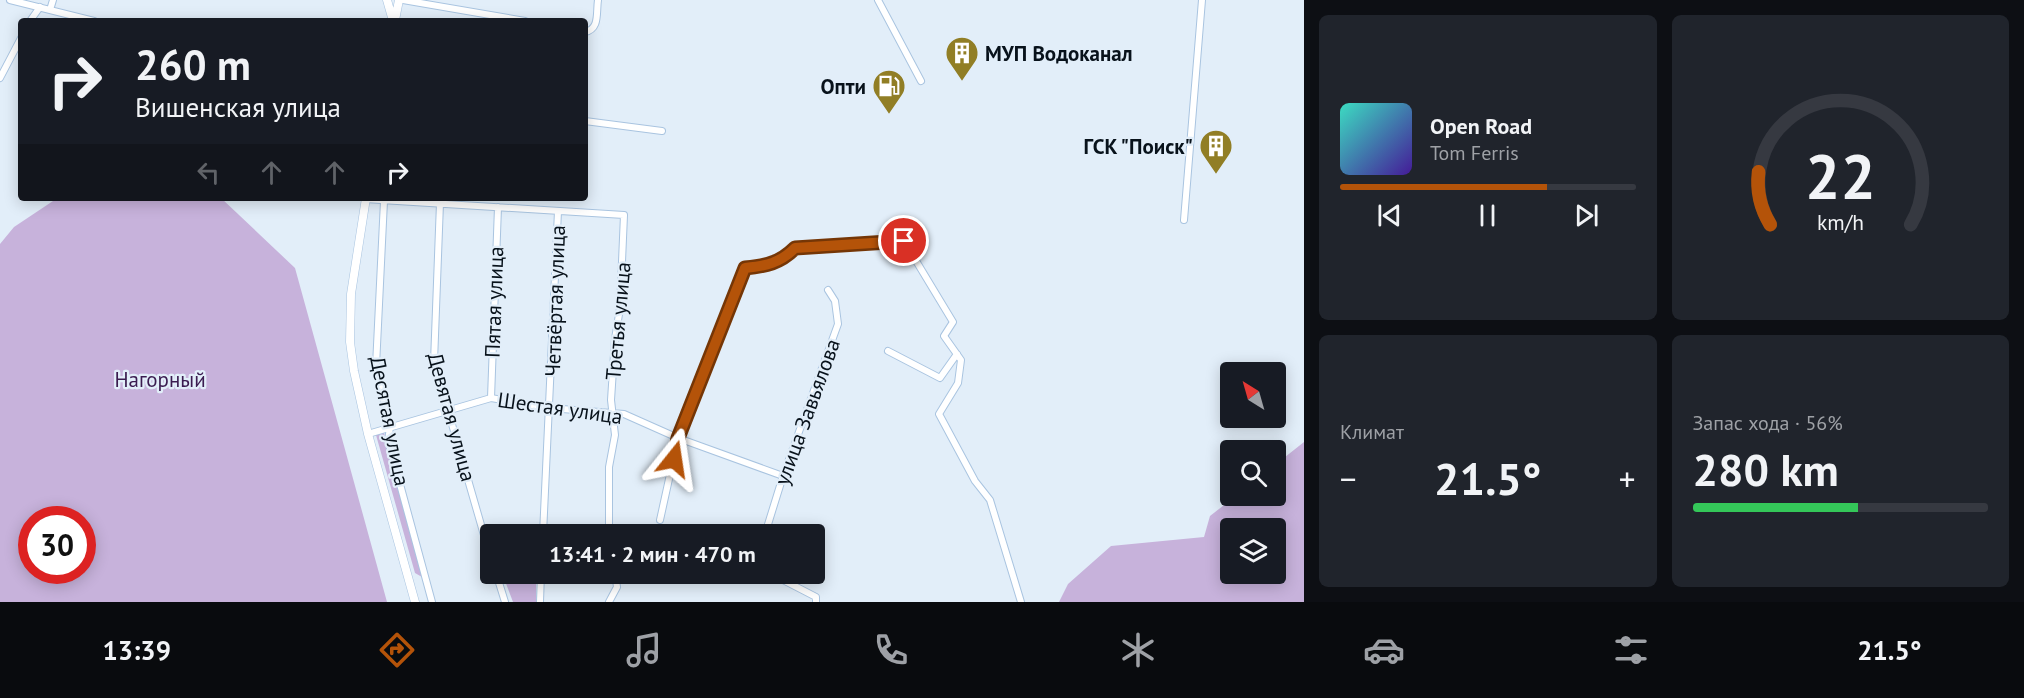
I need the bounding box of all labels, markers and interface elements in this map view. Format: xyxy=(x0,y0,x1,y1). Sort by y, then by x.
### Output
building icon: МУП Водоканал xyxy=(944,35,980,82)
text: 260 m xyxy=(135,37,251,92)
place label: МУП Водоканал xyxy=(985,40,1133,67)
icon: right xyxy=(36,42,114,120)
fuel station icon: Опти xyxy=(871,68,907,115)
place label: Опти xyxy=(821,73,866,100)
text: Вишенская улица xyxy=(135,90,341,124)
text: Open Road xyxy=(1430,112,1532,140)
building icon: ГСК "Поиск" xyxy=(1198,128,1234,175)
place label: ГСК "Поиск" xyxy=(1083,133,1193,160)
text: 22 xyxy=(1805,135,1876,216)
text: Tom Ferris xyxy=(1430,140,1519,166)
icon: left xyxy=(192,156,225,189)
icon: ahead xyxy=(255,156,288,189)
icon: ahead xyxy=(318,156,351,189)
icon: right xyxy=(381,156,414,189)
icon: previous xyxy=(1373,199,1406,232)
icon: pause xyxy=(1471,199,1504,232)
icon: next xyxy=(1570,199,1603,232)
text: km/h xyxy=(1817,208,1864,236)
pin xyxy=(878,215,929,266)
icon: arrive xyxy=(887,224,920,257)
street label: Четвёртая улица xyxy=(539,225,571,377)
street label: Пятая улица xyxy=(479,246,509,358)
street label: Третья улица xyxy=(599,261,637,381)
street label: улица Завьялова xyxy=(768,335,846,489)
street label: Девятая улица xyxy=(422,350,482,484)
street label: Десятая улица xyxy=(364,354,416,488)
north arrow xyxy=(1220,362,1286,428)
map controls xyxy=(1220,362,1286,584)
park label: Нагорный xyxy=(114,366,206,393)
street label: Шестая улица xyxy=(496,386,624,430)
text: Запас хода · 56% xyxy=(1693,410,1843,436)
text: Климат xyxy=(1340,419,1404,445)
position arrow xyxy=(642,427,706,491)
button: search xyxy=(1220,440,1286,506)
text: 280 km xyxy=(1693,440,1839,498)
text: 21.5° xyxy=(1434,449,1541,507)
text: − xyxy=(1340,457,1357,500)
text: + xyxy=(1619,457,1636,500)
speed limit sign: 30 xyxy=(18,506,96,584)
button: layers xyxy=(1220,518,1286,584)
text: 13:41 · 2 мин · 470 m xyxy=(549,540,756,568)
icon: directions xyxy=(376,629,418,671)
icon: music xyxy=(623,629,665,671)
icon: phone xyxy=(870,629,912,671)
icon: climate xyxy=(1117,629,1159,671)
icon: car xyxy=(1363,629,1405,671)
icon: filters xyxy=(1610,629,1652,671)
text: 13:39 xyxy=(102,633,171,667)
text: 21.5° xyxy=(1857,633,1922,667)

